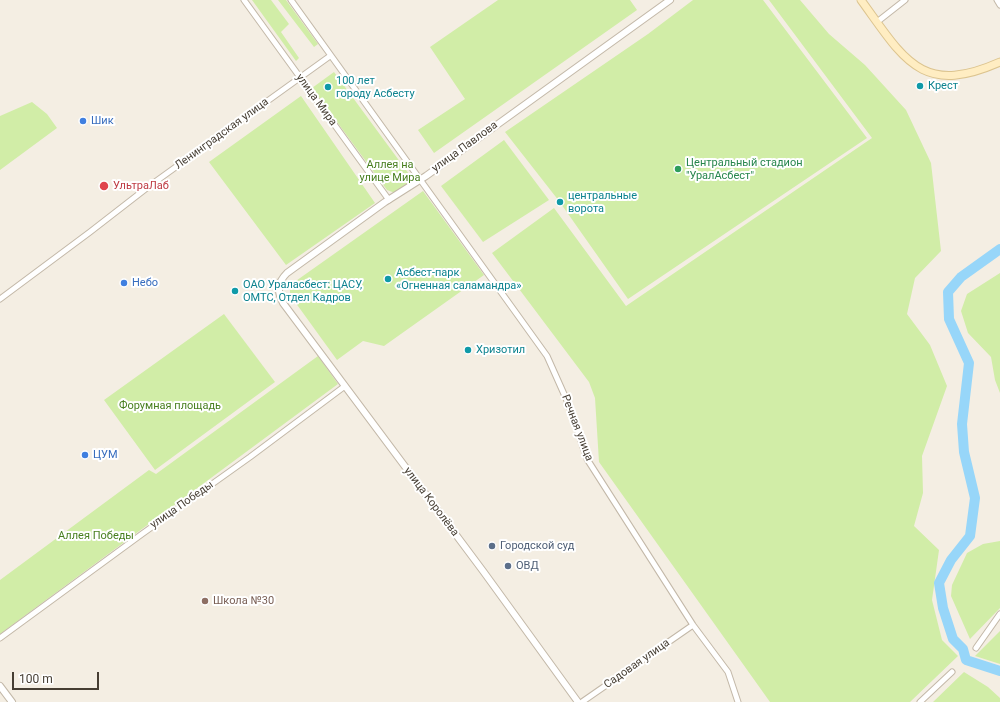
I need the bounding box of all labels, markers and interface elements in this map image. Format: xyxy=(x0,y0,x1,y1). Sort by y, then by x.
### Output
street label: улица Мира xyxy=(293,71,339,129)
place label: 100 лет городу Асбесту xyxy=(336,74,415,100)
place label: Крест xyxy=(928,79,958,93)
marker: Крест xyxy=(915,81,925,91)
marker: 100 лет городу Асбесту xyxy=(323,82,333,92)
street label: Ленинградская улица xyxy=(173,96,271,172)
place label: Шик xyxy=(91,114,114,128)
marker: Шик xyxy=(78,116,88,126)
street label: улица Павлова xyxy=(430,119,500,175)
place label: Центральный стадион "УралАсбест" xyxy=(686,156,803,182)
park label: Аллея на улице Мира xyxy=(360,158,420,184)
marker: Центральный стадион "УралАсбест" xyxy=(673,164,683,174)
place label: УльтраЛаб xyxy=(113,179,169,193)
marker: УльтраЛаб xyxy=(98,180,110,192)
place label: центральные ворота xyxy=(568,189,637,215)
marker: центральные ворота xyxy=(555,197,565,207)
place label: Асбест-парк «Огненная саламандра» xyxy=(396,266,521,292)
marker: Асбест-парк «Огненная саламандра» xyxy=(383,274,393,284)
place label: Небо xyxy=(132,276,158,290)
marker: Небо xyxy=(119,278,129,288)
place label: ОАО Ураласбест: ЦАСУ, ОМТС, Отдел Кадров xyxy=(243,278,362,304)
marker: ОАО Ураласбест: ЦАСУ, ОМТС, Отдел Кадров xyxy=(230,286,240,296)
place label: Хризотил xyxy=(476,343,525,357)
marker: Хризотил xyxy=(463,345,473,355)
street label: Речная улица xyxy=(558,393,596,463)
park label: Форумная площадь xyxy=(119,399,221,413)
place label: ЦУМ xyxy=(93,448,118,462)
marker: ЦУМ xyxy=(80,450,90,460)
street label: улица Королёва xyxy=(401,465,461,539)
street label: улица Победы xyxy=(148,478,216,532)
park label: Аллея Победы xyxy=(58,529,134,543)
place label: Городской суд xyxy=(500,539,574,553)
marker: Городской суд xyxy=(487,541,497,551)
place label: ОВД xyxy=(516,559,539,573)
marker: ОВД xyxy=(503,561,513,571)
place label: Школа №30 xyxy=(213,594,274,608)
marker: Школа №30 xyxy=(200,596,210,606)
street label: Садовая улица xyxy=(602,636,672,692)
scale bar xyxy=(14,664,101,690)
text: 100 m xyxy=(19,672,53,686)

